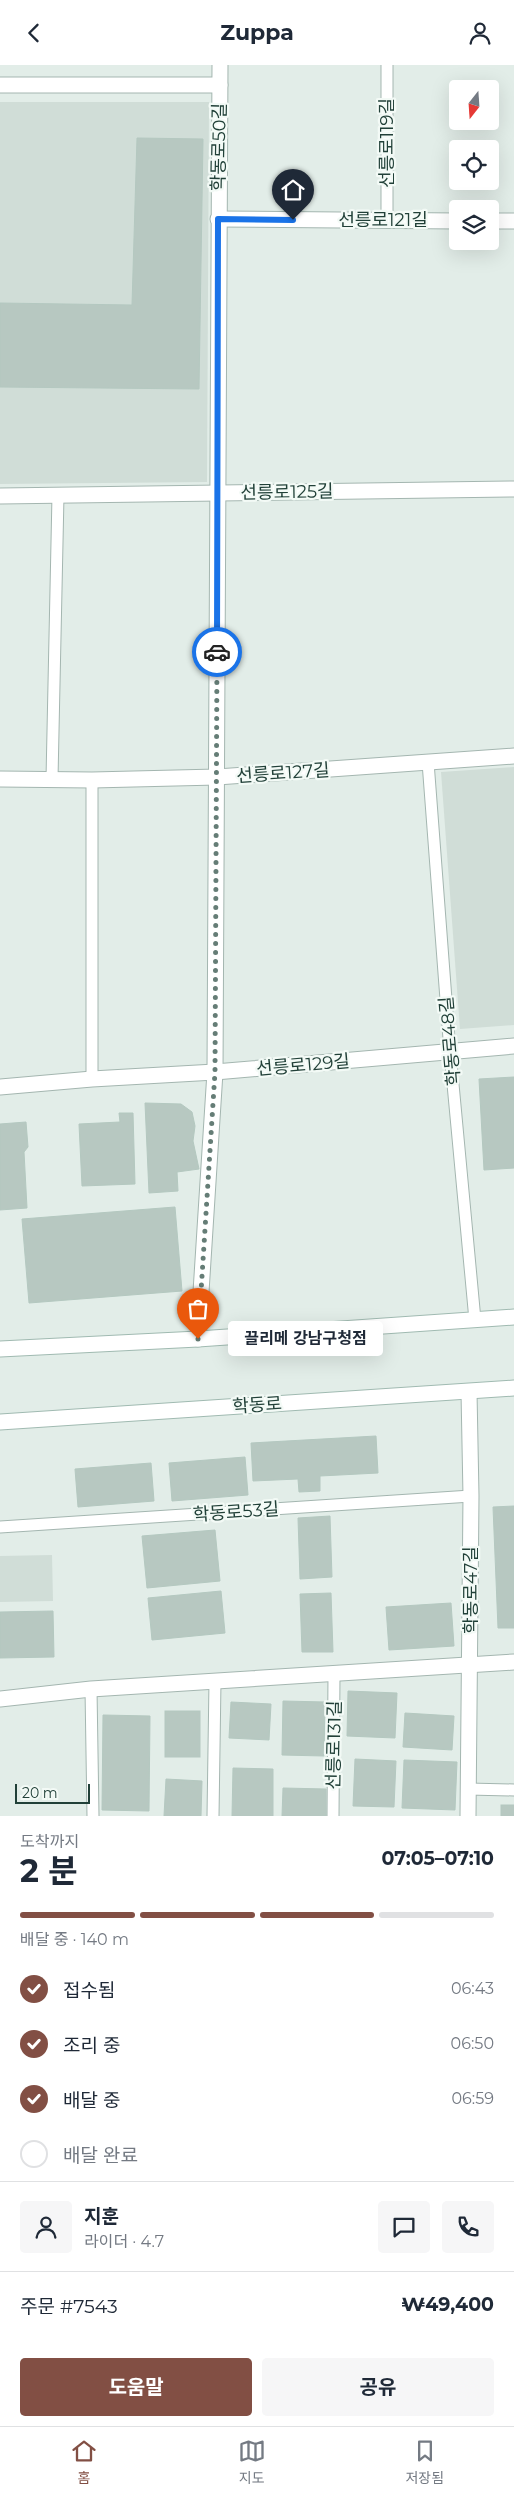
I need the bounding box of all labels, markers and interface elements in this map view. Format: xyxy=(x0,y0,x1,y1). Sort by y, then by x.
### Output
icon: back xyxy=(20,19,48,47)
text: Zuppa xyxy=(220,19,294,46)
icon: person xyxy=(466,19,494,47)
north arrow xyxy=(449,80,499,130)
map controls xyxy=(449,80,499,250)
street label: 선릉로119길 xyxy=(376,98,398,188)
street label: 학동로50길 xyxy=(207,103,231,191)
button: locate xyxy=(449,140,499,190)
pin xyxy=(272,169,314,220)
icon: home xyxy=(279,176,307,204)
button: layers xyxy=(449,200,499,250)
street label: 선릉로121길 xyxy=(338,209,428,231)
street label: 선릉로125길 xyxy=(240,480,334,504)
courier xyxy=(192,627,242,677)
icon: car xyxy=(203,638,231,666)
street label: 선릉로127길 xyxy=(236,759,330,787)
street label: 학동로48길 xyxy=(435,995,465,1087)
street label: 선릉로129길 xyxy=(255,1050,351,1080)
pin xyxy=(177,1288,219,1339)
icon: bag xyxy=(184,1295,212,1323)
callout: 끌리메 강남구청점 xyxy=(228,1321,383,1357)
text: 끌리메 강남구청점 xyxy=(244,1329,367,1348)
street label: 학동로 xyxy=(231,1392,283,1418)
street label: 학동로53길 xyxy=(192,1498,280,1526)
street label: 학동로47길 xyxy=(460,1546,482,1634)
street label: 선릉로131길 xyxy=(322,1700,346,1790)
scale bar xyxy=(15,1781,90,1804)
text: 20 m xyxy=(22,1784,58,1802)
text: 도착까지 xyxy=(20,1832,79,1851)
text: 07:05–07:10 xyxy=(381,1847,494,1870)
text: 2 분 xyxy=(20,1851,77,1890)
text: 배달 중 · 140 m xyxy=(20,1930,129,1949)
icon: check xyxy=(20,1975,48,2003)
text: 접수됨 xyxy=(63,1979,115,2002)
text: 06:43 xyxy=(451,1979,494,1998)
icon: check xyxy=(20,2030,48,2058)
text: 조리 중 xyxy=(63,2034,120,2057)
text: 06:50 xyxy=(451,2034,494,2053)
icon: check xyxy=(20,2085,48,2113)
text: 배달 중 xyxy=(63,2089,120,2112)
text: 06:59 xyxy=(451,2089,494,2108)
text: 배달 완료 xyxy=(63,2144,138,2167)
button: person xyxy=(20,2201,72,2253)
button: chat xyxy=(378,2201,430,2253)
button: phone xyxy=(442,2201,494,2253)
text: 지훈 xyxy=(84,2205,119,2228)
text: 라이더 · 4.7 xyxy=(84,2232,164,2251)
text: ₩49,400 xyxy=(402,2293,494,2316)
text: 주문 #7543 xyxy=(20,2295,118,2318)
button: 도움말 xyxy=(20,2358,252,2416)
button: 공유 xyxy=(262,2358,494,2416)
tab: 홈 xyxy=(70,2437,98,2487)
tab: 지도 xyxy=(238,2437,266,2487)
tab: 저장됨 xyxy=(405,2437,444,2487)

